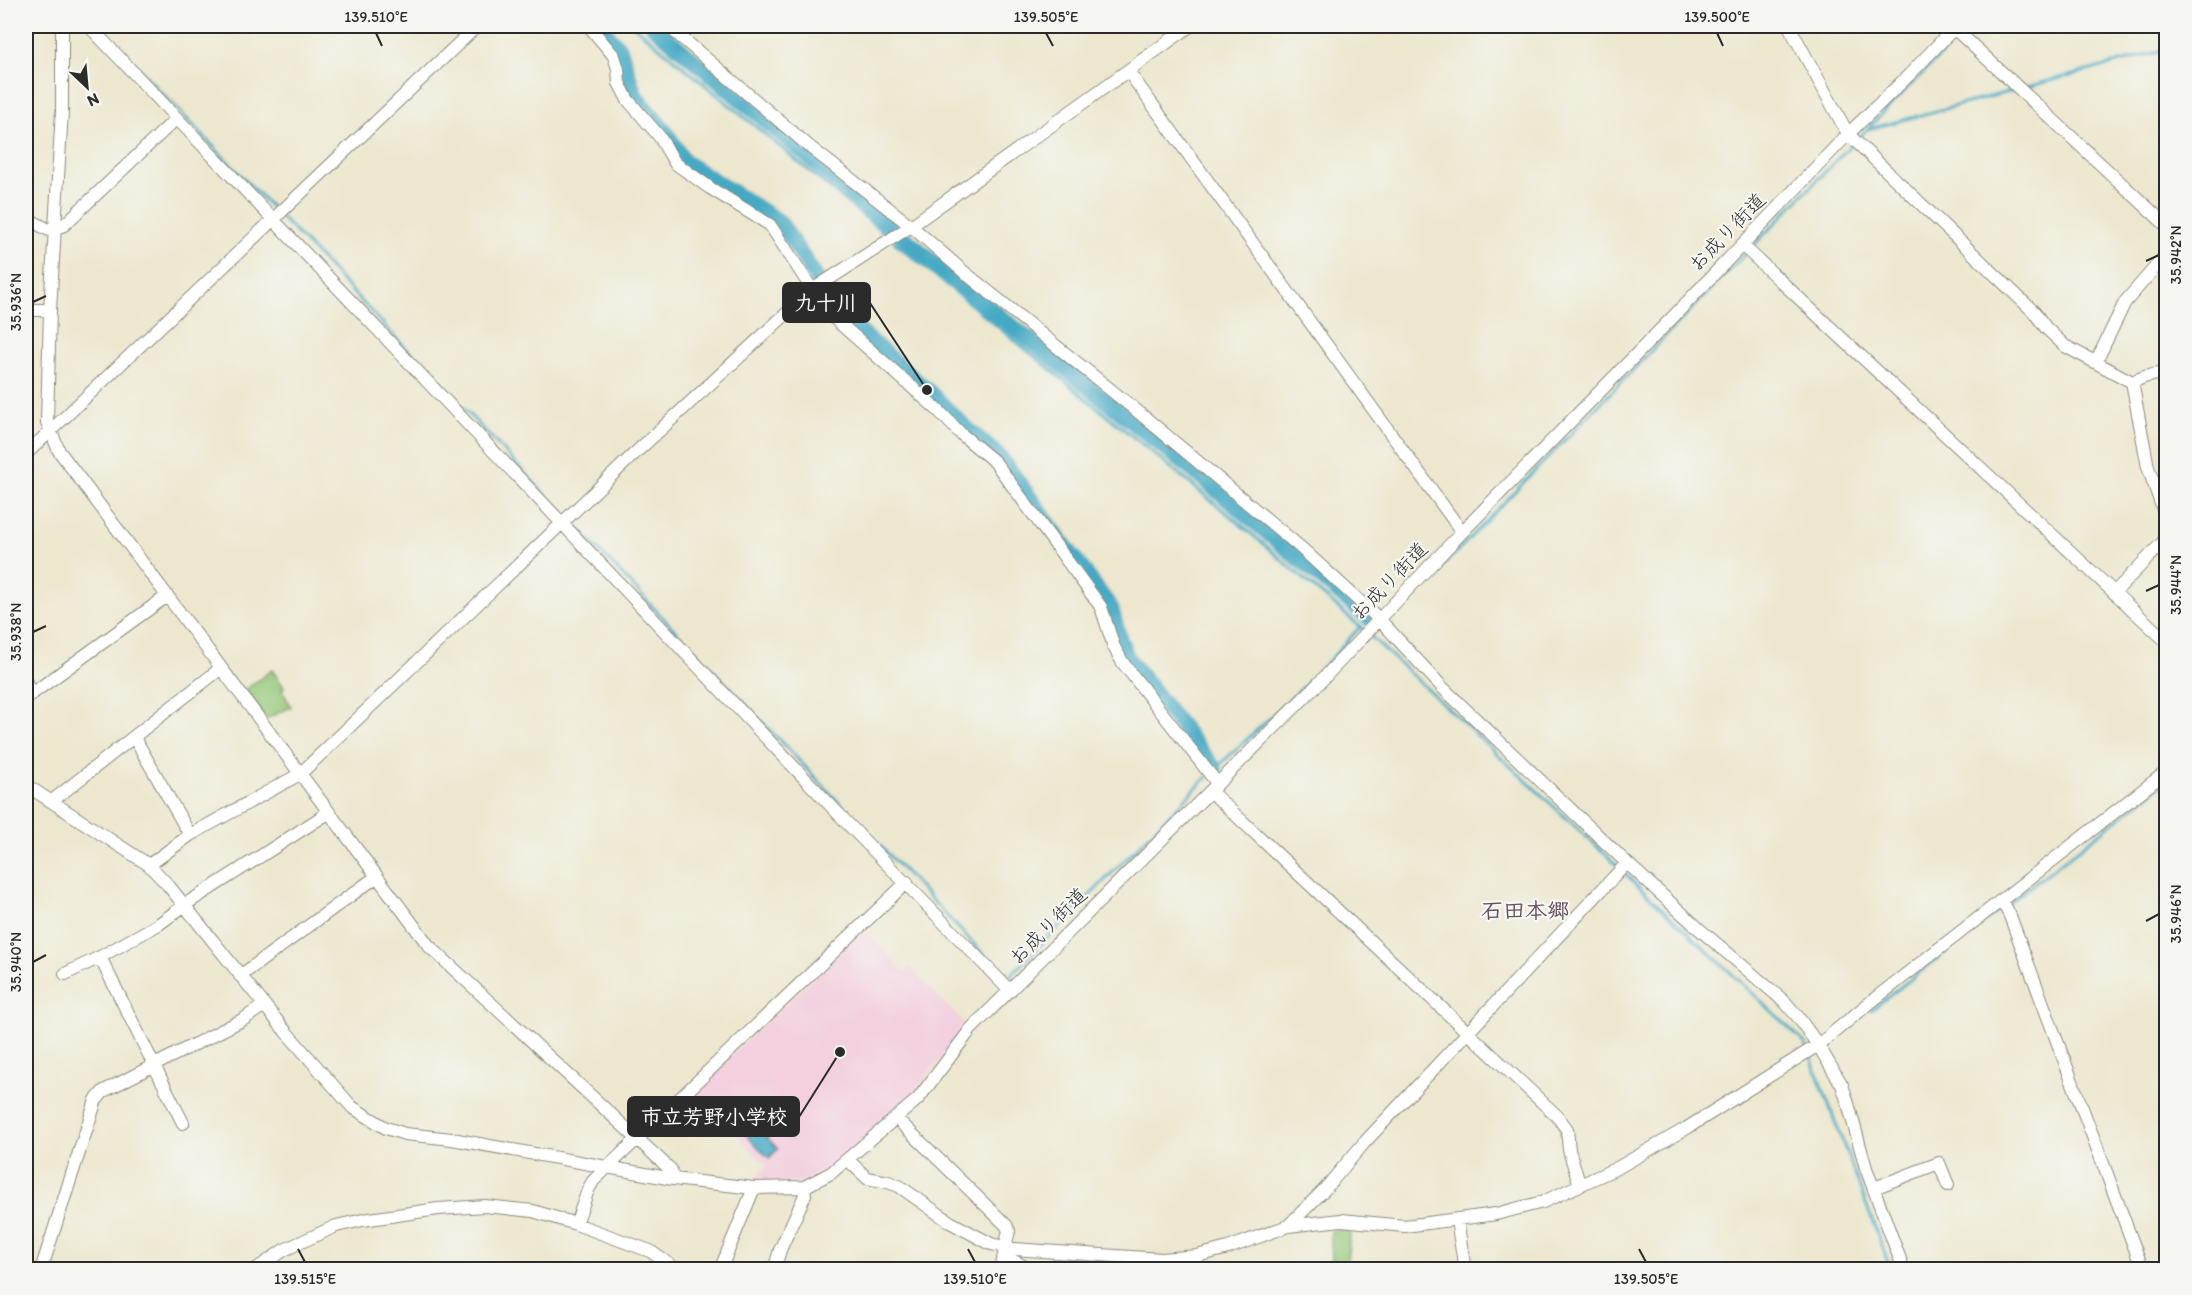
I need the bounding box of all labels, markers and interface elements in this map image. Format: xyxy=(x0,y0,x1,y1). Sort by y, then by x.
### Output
text: 139.510°E xyxy=(344,8,408,26)
text: 139.505°E xyxy=(1014,8,1078,26)
text: 139.500°E xyxy=(1684,8,1750,26)
north arrow xyxy=(57,57,117,117)
text: N xyxy=(84,89,102,111)
street label: お成り街道 xyxy=(1684,188,1770,276)
text: 35.942°N xyxy=(2167,225,2185,285)
text: 35.936°N xyxy=(7,273,25,331)
callout: 九十川 xyxy=(783,283,870,322)
text: 九十川 xyxy=(795,290,858,315)
street label: お成り街道 xyxy=(1346,537,1432,625)
text: 35.944°N xyxy=(2167,555,2185,615)
text: 35.938°N xyxy=(7,603,25,661)
street label: お成り街道 xyxy=(1004,882,1092,970)
text: 35.946°N xyxy=(2167,884,2185,944)
district label: 石田本郷 xyxy=(1481,897,1569,924)
text: 35.940°N xyxy=(7,932,25,992)
callout: 市立芳野小学校 xyxy=(628,1097,799,1136)
text: 市立芳野小学校 xyxy=(641,1104,788,1129)
text: 139.515°E xyxy=(274,1270,336,1288)
text: 139.510°E xyxy=(943,1270,1007,1288)
text: 139.505°E xyxy=(1614,1270,1678,1288)

